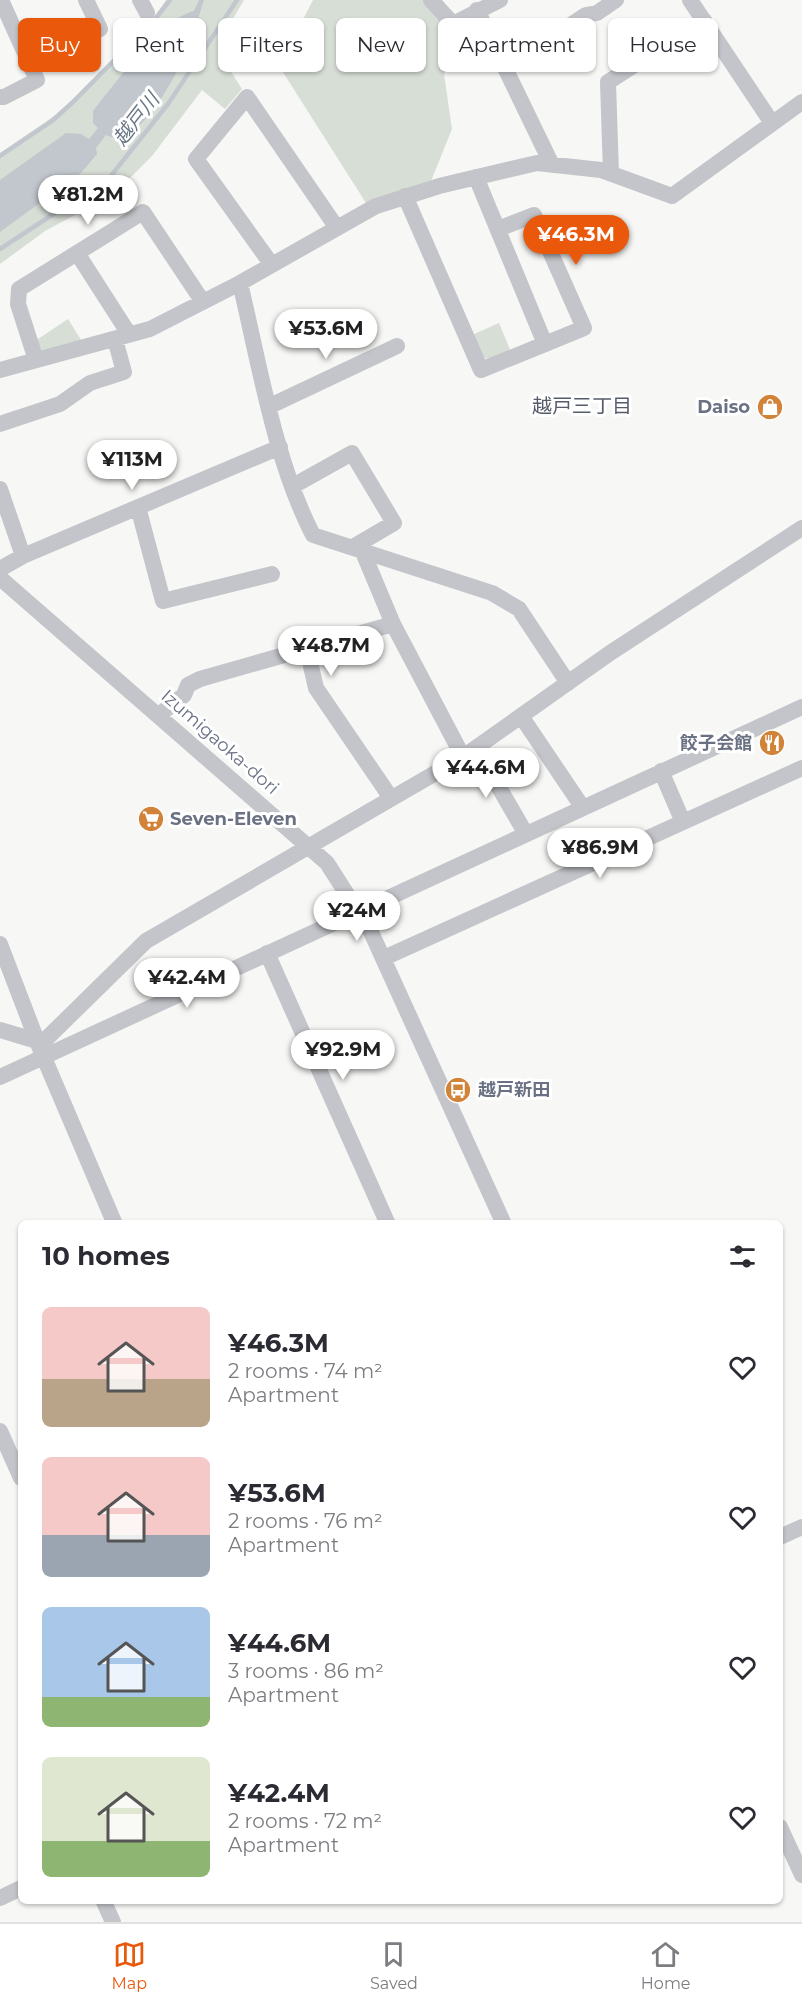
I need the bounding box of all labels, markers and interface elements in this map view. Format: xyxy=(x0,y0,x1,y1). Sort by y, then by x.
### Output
chip: Buy xyxy=(18,18,101,72)
chip: Rent xyxy=(113,18,206,72)
chip: Filters xyxy=(218,18,324,72)
chip: New xyxy=(336,18,426,72)
chip: Apartment xyxy=(438,18,596,72)
chip: House xyxy=(608,18,718,72)
water label: 越戸川 xyxy=(108,86,165,150)
pin: ¥81.2M xyxy=(39,175,137,226)
text: ¥81.2M xyxy=(52,182,124,206)
pin: ¥46.3M xyxy=(527,215,625,266)
text: ¥46.3M xyxy=(537,222,615,246)
pin: ¥53.6M xyxy=(277,309,375,360)
text: ¥53.6M xyxy=(288,316,364,340)
shop icon: Daiso xyxy=(755,392,785,422)
district label: 越戸三丁目 xyxy=(532,394,632,418)
place label: Daiso xyxy=(697,396,750,418)
pin: ¥113M xyxy=(90,440,174,491)
text: ¥113M xyxy=(101,447,163,471)
pin: ¥48.7M xyxy=(282,626,380,677)
text: ¥48.7M xyxy=(292,633,370,657)
street label: Izumigaoka-dori xyxy=(157,685,283,799)
restaurant icon: 餃子会館 xyxy=(757,728,787,758)
place label: 餃子会館 xyxy=(679,732,752,754)
pin: ¥44.6M xyxy=(437,748,535,799)
text: ¥44.6M xyxy=(446,755,526,779)
supermarket icon: Seven-Eleven xyxy=(136,804,166,834)
place label: Seven-Eleven xyxy=(170,808,297,830)
pin: ¥86.9M xyxy=(551,828,649,879)
text: ¥86.9M xyxy=(561,835,639,859)
pin: ¥24M xyxy=(321,891,393,942)
text: ¥24M xyxy=(327,898,387,922)
pin: ¥42.4M xyxy=(138,958,236,1009)
text: ¥42.4M xyxy=(148,965,226,989)
pin: ¥92.9M xyxy=(294,1030,392,1081)
text: ¥92.9M xyxy=(305,1037,381,1061)
bus stop icon: 越戸新田 xyxy=(443,1075,473,1105)
place label: 越戸新田 xyxy=(478,1079,550,1101)
text: 10 homes xyxy=(42,1240,170,1272)
icon: filters xyxy=(726,1240,759,1273)
text: ¥46.3M xyxy=(228,1327,329,1359)
icon: home xyxy=(90,1331,162,1403)
icon: heart xyxy=(726,1351,759,1384)
text: 2 rooms · 74 m² xyxy=(228,1359,383,1383)
text: Apartment xyxy=(228,1383,339,1407)
text: ¥53.6M xyxy=(228,1477,326,1509)
icon: home xyxy=(90,1481,162,1553)
icon: heart xyxy=(726,1501,759,1534)
text: 2 rooms · 76 m² xyxy=(228,1509,383,1533)
text: Apartment xyxy=(228,1533,339,1557)
text: ¥44.6M xyxy=(228,1627,331,1659)
icon: home xyxy=(90,1631,162,1703)
icon: heart xyxy=(726,1651,759,1684)
text: 3 rooms · 86 m² xyxy=(228,1659,384,1683)
text: Apartment xyxy=(228,1683,339,1707)
text: ¥42.4M xyxy=(228,1777,330,1809)
icon: home xyxy=(90,1781,162,1853)
icon: heart xyxy=(726,1801,759,1834)
text: 2 rooms · 72 m² xyxy=(228,1809,382,1833)
text: Apartment xyxy=(228,1833,339,1857)
tab: Map xyxy=(111,1938,147,1993)
tab: Saved xyxy=(370,1938,418,1993)
tab: Home xyxy=(641,1938,691,1993)

